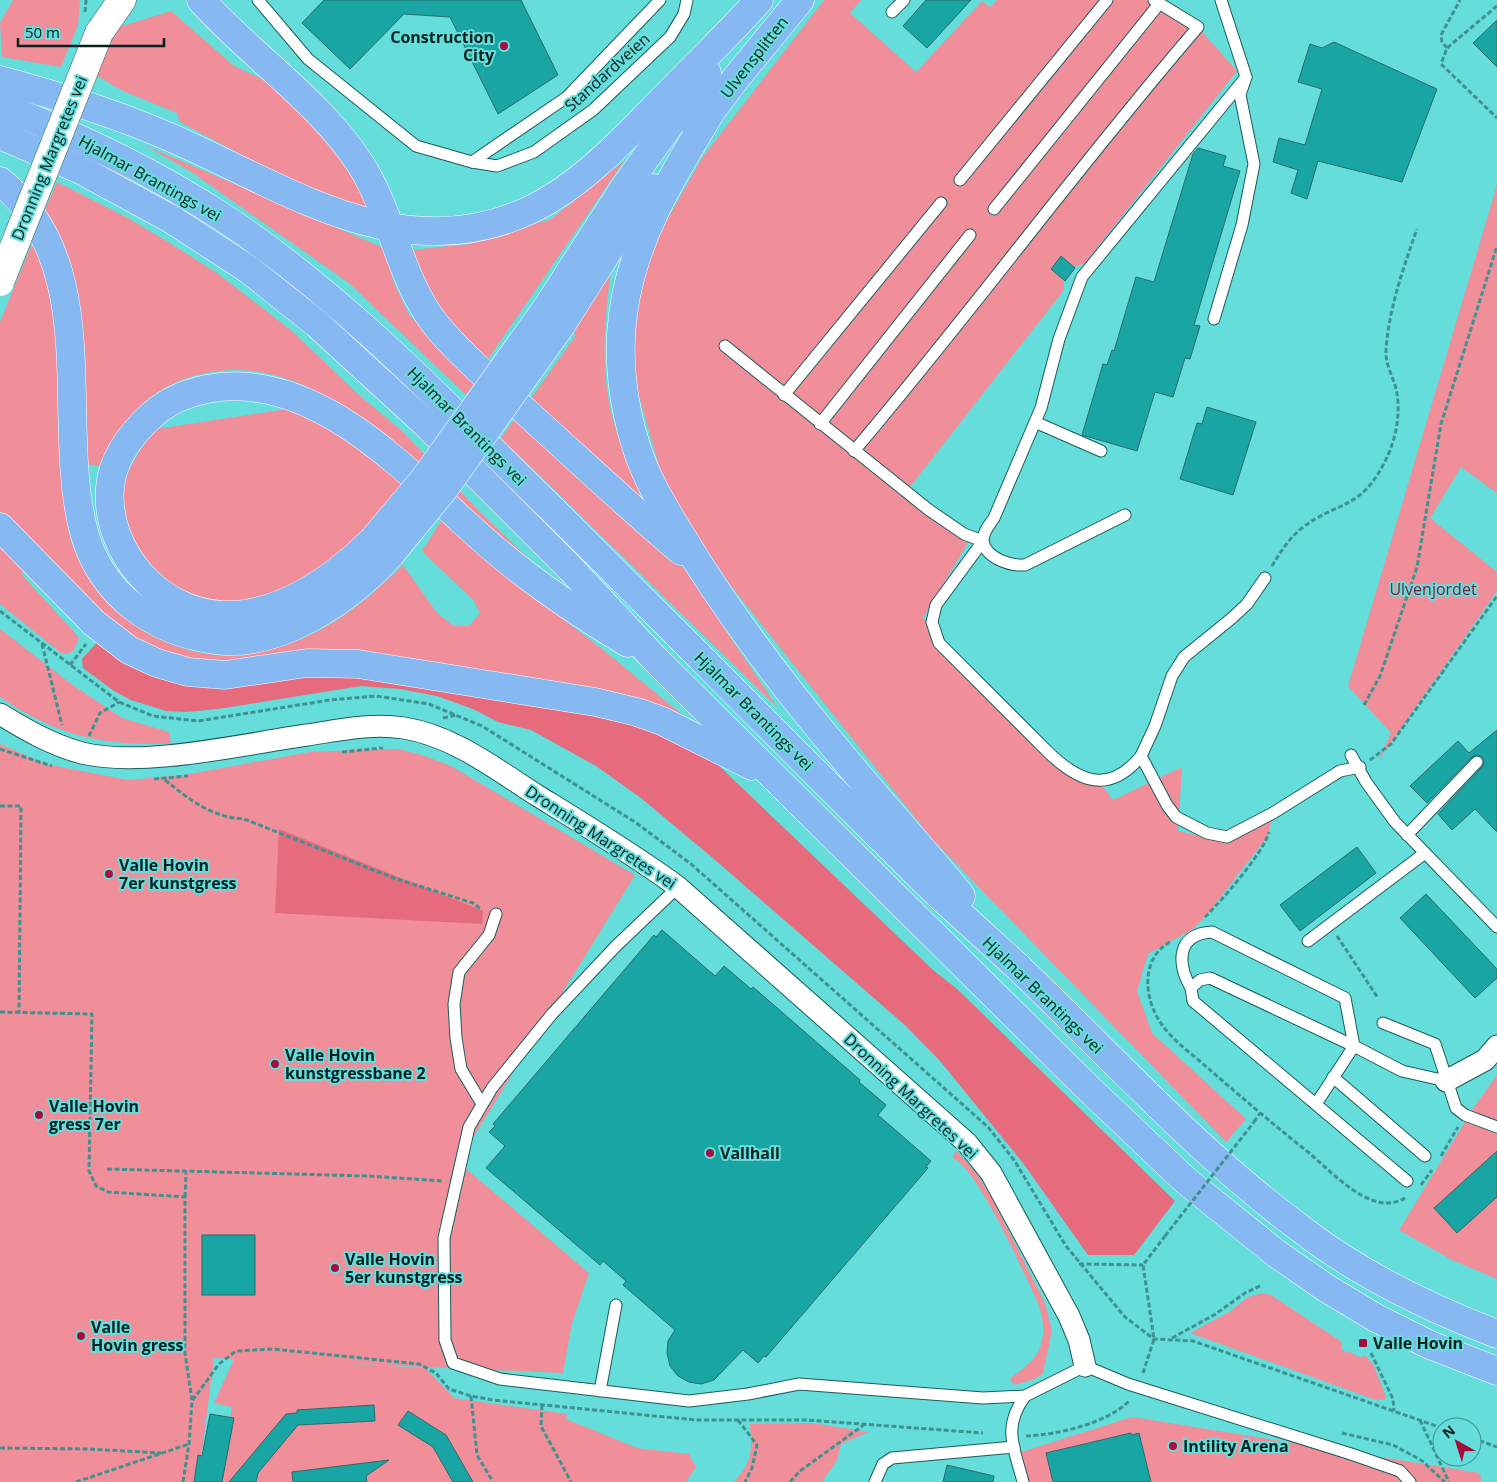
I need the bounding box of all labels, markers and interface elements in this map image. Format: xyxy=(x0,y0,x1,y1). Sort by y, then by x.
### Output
street label: Ulvensplitten xyxy=(715,12,793,102)
scale bar xyxy=(18,15,164,47)
text: 50 m xyxy=(25,22,60,42)
place label: Construction City xyxy=(390,26,495,66)
street label: Standardveien xyxy=(560,28,654,116)
marker: Construction City xyxy=(498,40,510,52)
street label: Dronning Margretes vei xyxy=(6,72,92,244)
street label: Hjalmar Brantings vei xyxy=(75,130,225,226)
street label: Hjalmar Brantings vei xyxy=(403,362,531,490)
park label: Ulvenjordet xyxy=(1389,578,1477,600)
street label: Hjalmar Brantings vei xyxy=(690,647,818,775)
street label: Dronning Margretes vei xyxy=(521,780,681,894)
place label: Valle Hovin 7er kunstgress xyxy=(119,854,237,894)
marker: Valle Hovin 7er kunstgress xyxy=(103,868,115,880)
street label: Hjalmar Brantings vei xyxy=(978,932,1108,1058)
street label: Dronning Margretes vei xyxy=(839,1028,983,1164)
place label: Valle Hovin kunstgressbane 2 xyxy=(285,1044,426,1084)
marker: Valle Hovin kunstgressbane 2 xyxy=(269,1058,281,1070)
place label: Valle Hovin gress 7er xyxy=(49,1095,139,1135)
marker: Valle Hovin gress 7er xyxy=(33,1109,45,1121)
place label: Vallhall xyxy=(720,1142,780,1164)
marker: Vallhall xyxy=(704,1147,716,1159)
place label: Valle Hovin 5er kunstgress xyxy=(345,1248,463,1288)
marker: Valle Hovin 5er kunstgress xyxy=(329,1262,341,1274)
place label: Valle Hovin gress xyxy=(91,1316,184,1356)
marker: Valle Hovin gress xyxy=(75,1330,87,1342)
place label: Valle Hovin xyxy=(1373,1332,1463,1354)
marker: Valle Hovin xyxy=(1357,1337,1369,1349)
north arrow xyxy=(1432,1417,1482,1467)
text: N xyxy=(1438,1421,1459,1442)
place label: Intility Arena xyxy=(1183,1435,1289,1457)
marker: Intility Arena xyxy=(1167,1440,1179,1452)

